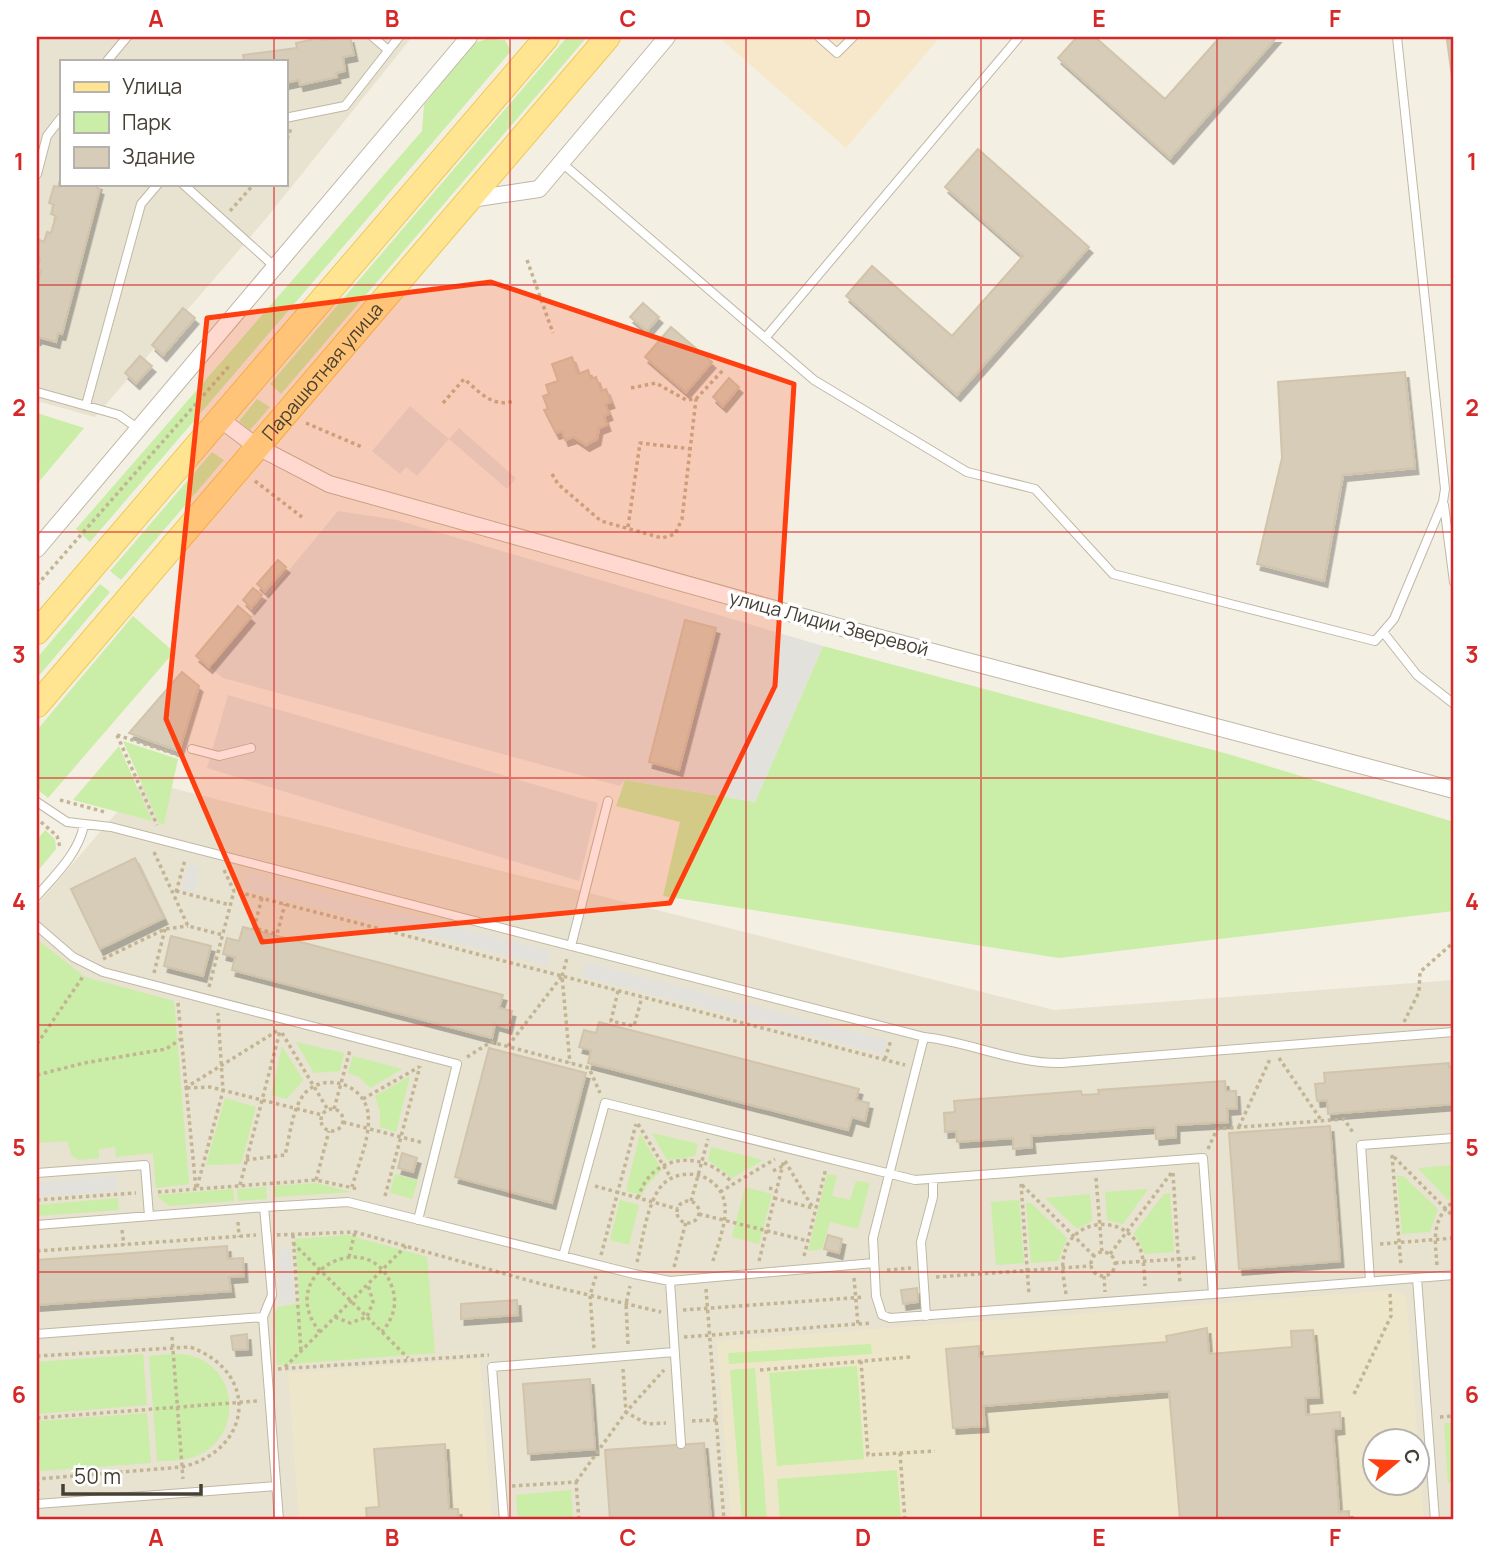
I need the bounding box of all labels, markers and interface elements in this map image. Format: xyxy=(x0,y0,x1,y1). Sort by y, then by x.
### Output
text: A xyxy=(148,2,164,34)
text: B xyxy=(385,2,399,34)
text: C xyxy=(620,2,637,34)
text: D xyxy=(855,2,871,34)
text: E xyxy=(1092,2,1106,34)
text: F xyxy=(1329,2,1341,34)
legend xyxy=(60,60,287,186)
text: Улица xyxy=(122,72,182,100)
text: Парк xyxy=(122,108,172,136)
text: Здание xyxy=(122,142,195,170)
text: 1 xyxy=(14,145,24,177)
text: 1 xyxy=(1467,145,1477,177)
street label: Парашютная улица xyxy=(256,297,389,446)
text: 2 xyxy=(12,391,26,423)
text: 2 xyxy=(1465,391,1479,423)
street label: улица Лидии Зверевой xyxy=(726,584,932,662)
text: 3 xyxy=(12,638,26,670)
text: 3 xyxy=(1465,638,1479,670)
text: 4 xyxy=(12,885,26,917)
text: 4 xyxy=(1465,885,1479,917)
text: 5 xyxy=(12,1131,26,1163)
text: 5 xyxy=(1465,1131,1479,1163)
text: 6 xyxy=(12,1378,26,1410)
text: 6 xyxy=(1465,1378,1479,1410)
north arrow xyxy=(1362,1428,1432,1498)
text: С xyxy=(1397,1446,1427,1467)
scale bar xyxy=(63,1452,201,1496)
text: 50 m xyxy=(74,1462,121,1490)
text: A xyxy=(148,1521,164,1553)
text: B xyxy=(385,1521,399,1553)
text: C xyxy=(620,1521,637,1553)
text: D xyxy=(855,1521,871,1553)
text: E xyxy=(1092,1521,1106,1553)
text: F xyxy=(1329,1521,1341,1553)

